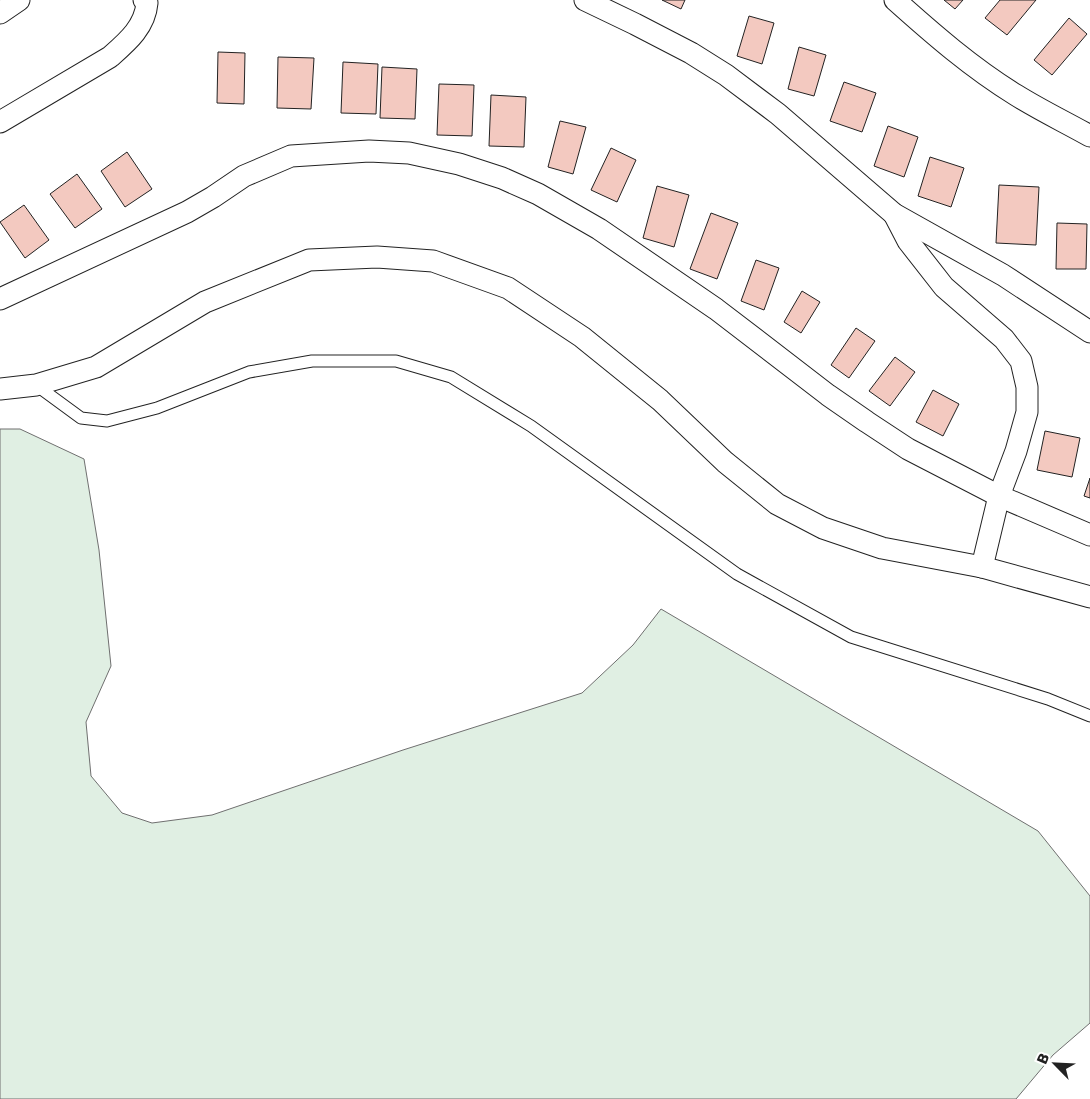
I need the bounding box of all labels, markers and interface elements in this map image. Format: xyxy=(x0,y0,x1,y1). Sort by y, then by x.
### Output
north arrow xyxy=(1030,1039,1080,1089)
text: B xyxy=(1034,1051,1053,1067)

